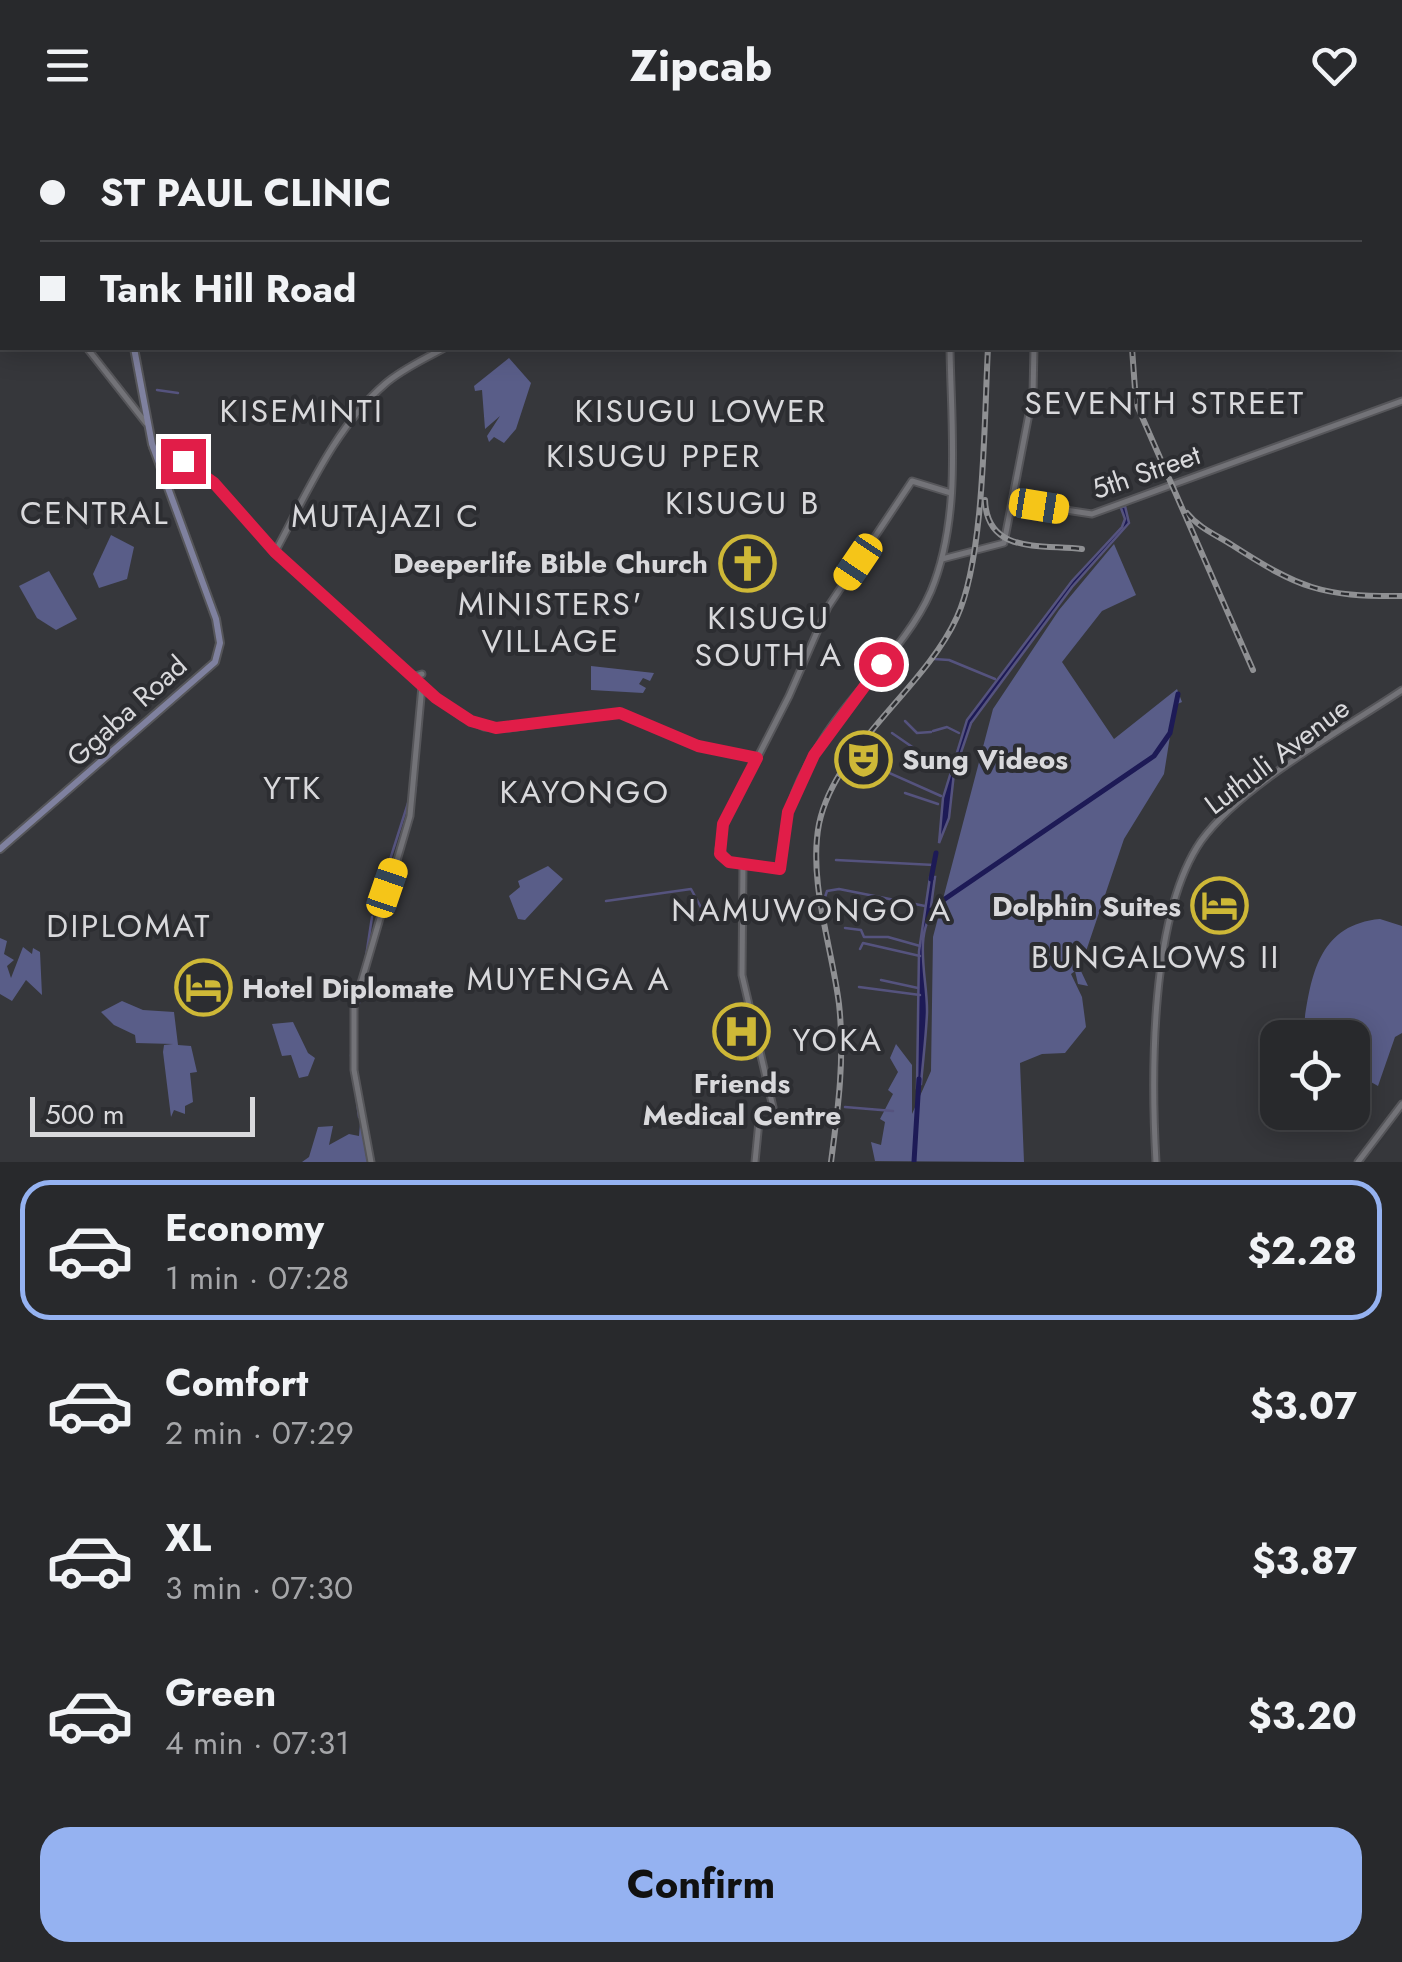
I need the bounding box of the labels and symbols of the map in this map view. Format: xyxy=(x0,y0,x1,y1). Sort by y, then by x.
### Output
district label: SEVENTH STREET xyxy=(1024,380,1306,426)
district label: KISEMINTI xyxy=(220,388,384,434)
district label: KISUGU LOWER xyxy=(575,388,827,434)
district label: KISUGU PPER xyxy=(546,433,762,479)
street label: 5th Street xyxy=(1086,434,1206,510)
route end xyxy=(161,439,206,484)
district label: KISUGU B xyxy=(665,480,821,526)
car xyxy=(1007,486,1071,526)
district label: CENTRAL xyxy=(20,490,170,536)
district label: MUTAJAZI C xyxy=(291,493,481,539)
car xyxy=(829,529,887,595)
church icon: Deeperlife Bible Church xyxy=(717,533,777,593)
place label: Deeperlife Bible Church xyxy=(393,543,708,584)
district label: MINISTERS' VILLAGE xyxy=(458,581,644,664)
district label: KISUGU SOUTH A xyxy=(695,595,843,678)
route start xyxy=(859,642,904,687)
street label: Ggaba Road xyxy=(58,646,196,776)
street label: Luthuli Avenue xyxy=(1196,688,1358,824)
theatre icon: Sung Videos xyxy=(833,729,893,789)
place label: Sung Videos xyxy=(902,739,1068,780)
district label: YTK xyxy=(263,765,323,811)
district label: KAYONGO xyxy=(500,769,670,815)
car xyxy=(363,855,411,921)
hotel icon: Dolphin Suites xyxy=(1190,876,1250,936)
place label: Dolphin Suites xyxy=(992,886,1181,927)
district label: NAMUWONGO A xyxy=(671,887,953,933)
district label: DIPLOMAT xyxy=(46,903,212,949)
district label: BUNGALOWS II xyxy=(1031,934,1281,980)
district label: MUYENGA A xyxy=(467,956,671,1002)
hotel icon: Hotel Diplomate xyxy=(173,958,233,1018)
place label: Hotel Diplomate xyxy=(242,968,454,1009)
hospital icon: Friends Medical Centre xyxy=(712,1002,772,1062)
district label: YOKA xyxy=(793,1017,883,1063)
place label: Friends Medical Centre xyxy=(643,1063,841,1136)
scale bar xyxy=(30,1092,255,1136)

